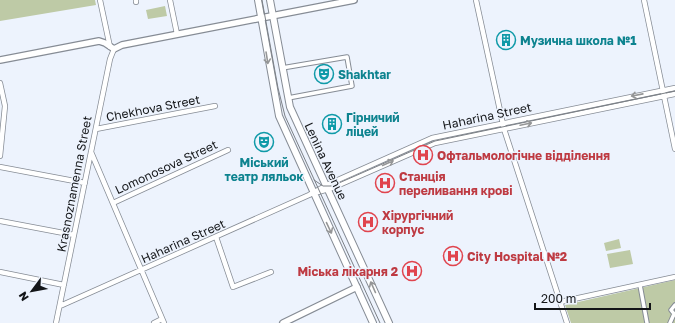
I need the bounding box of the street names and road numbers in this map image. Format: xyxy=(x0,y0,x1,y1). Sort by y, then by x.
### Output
street label: Chekhova Street xyxy=(105,92,201,124)
street label: Haharina Street xyxy=(441,99,533,133)
street label: Krasnoznamenna Street xyxy=(53,114,95,253)
street label: Lenina Avenue xyxy=(301,120,351,202)
street label: Lomonosova Street xyxy=(112,137,220,197)
street label: Haharina Street xyxy=(139,216,228,266)

